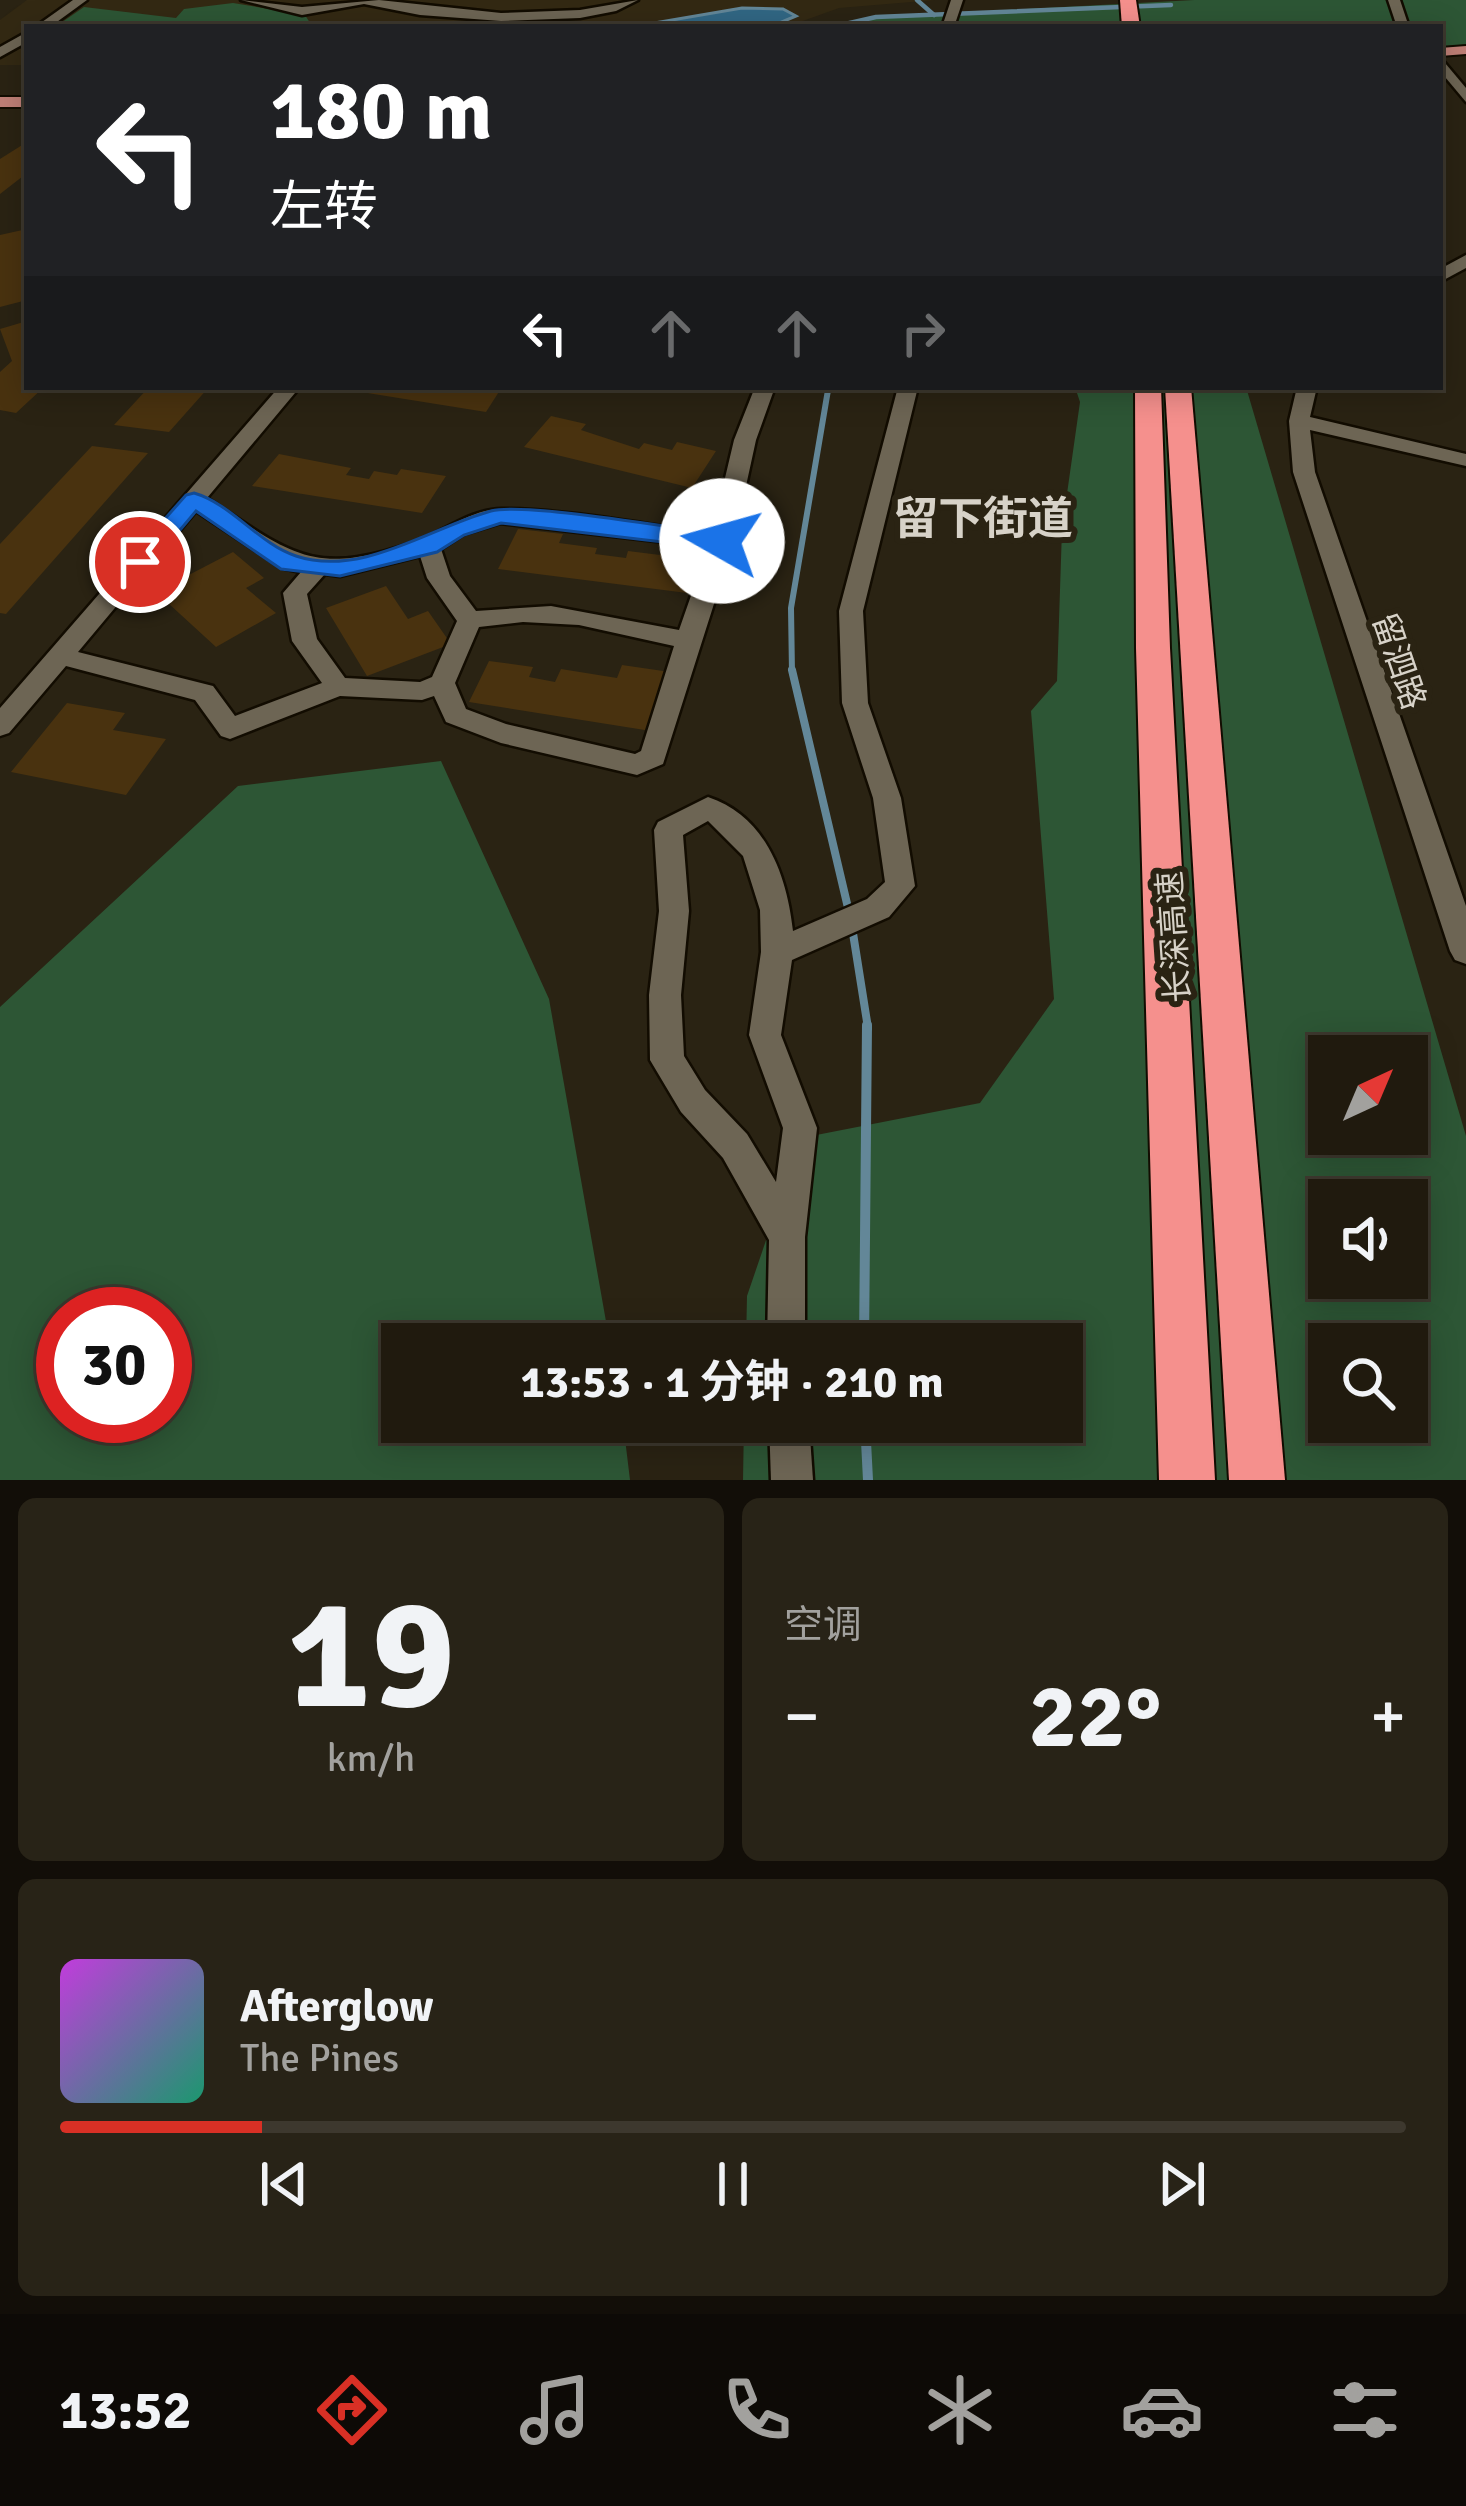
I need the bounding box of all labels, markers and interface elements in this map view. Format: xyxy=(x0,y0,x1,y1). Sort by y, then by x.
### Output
text: 180 m xyxy=(270,59,492,163)
icon: left xyxy=(72,72,228,228)
text: 左转 xyxy=(270,174,378,241)
icon: left xyxy=(512,300,578,366)
icon: ahead xyxy=(638,300,704,366)
icon: ahead xyxy=(764,300,830,366)
icon: right xyxy=(890,300,956,366)
position arrow xyxy=(659,478,785,604)
district label: 留下街道 xyxy=(893,492,1073,547)
pin xyxy=(89,511,191,613)
icon: arrive xyxy=(107,529,173,595)
street label: 留泗路 xyxy=(1363,608,1434,715)
street label: 长深高速 xyxy=(1149,870,1200,1004)
north arrow xyxy=(1308,1035,1428,1155)
map controls xyxy=(1308,1035,1428,1443)
button: sound xyxy=(1308,1179,1428,1299)
speed limit sign: 30 xyxy=(36,1287,192,1443)
button: search xyxy=(1308,1323,1428,1443)
text: 13:53 · 1 分钟 · 210 m xyxy=(520,1355,944,1410)
text: 19 xyxy=(287,1559,455,1752)
text: 空调 xyxy=(784,1601,862,1649)
text: 22° xyxy=(1028,1661,1162,1772)
text: − xyxy=(784,1676,820,1757)
text: + xyxy=(1370,1676,1406,1757)
text: km/h xyxy=(327,1734,415,1782)
text: Afterglow xyxy=(240,1979,433,2034)
text: The Pines xyxy=(240,2034,399,2082)
icon: previous xyxy=(251,2151,317,2217)
icon: pause xyxy=(700,2151,766,2217)
icon: next xyxy=(1149,2151,1215,2217)
icon: directions xyxy=(310,2368,394,2452)
icon: music xyxy=(513,2368,597,2452)
icon: phone xyxy=(715,2368,799,2452)
icon: climate xyxy=(918,2368,1002,2452)
icon: car xyxy=(1120,2368,1204,2452)
icon: filters xyxy=(1323,2368,1407,2452)
text: 13:52 xyxy=(59,2377,192,2444)

